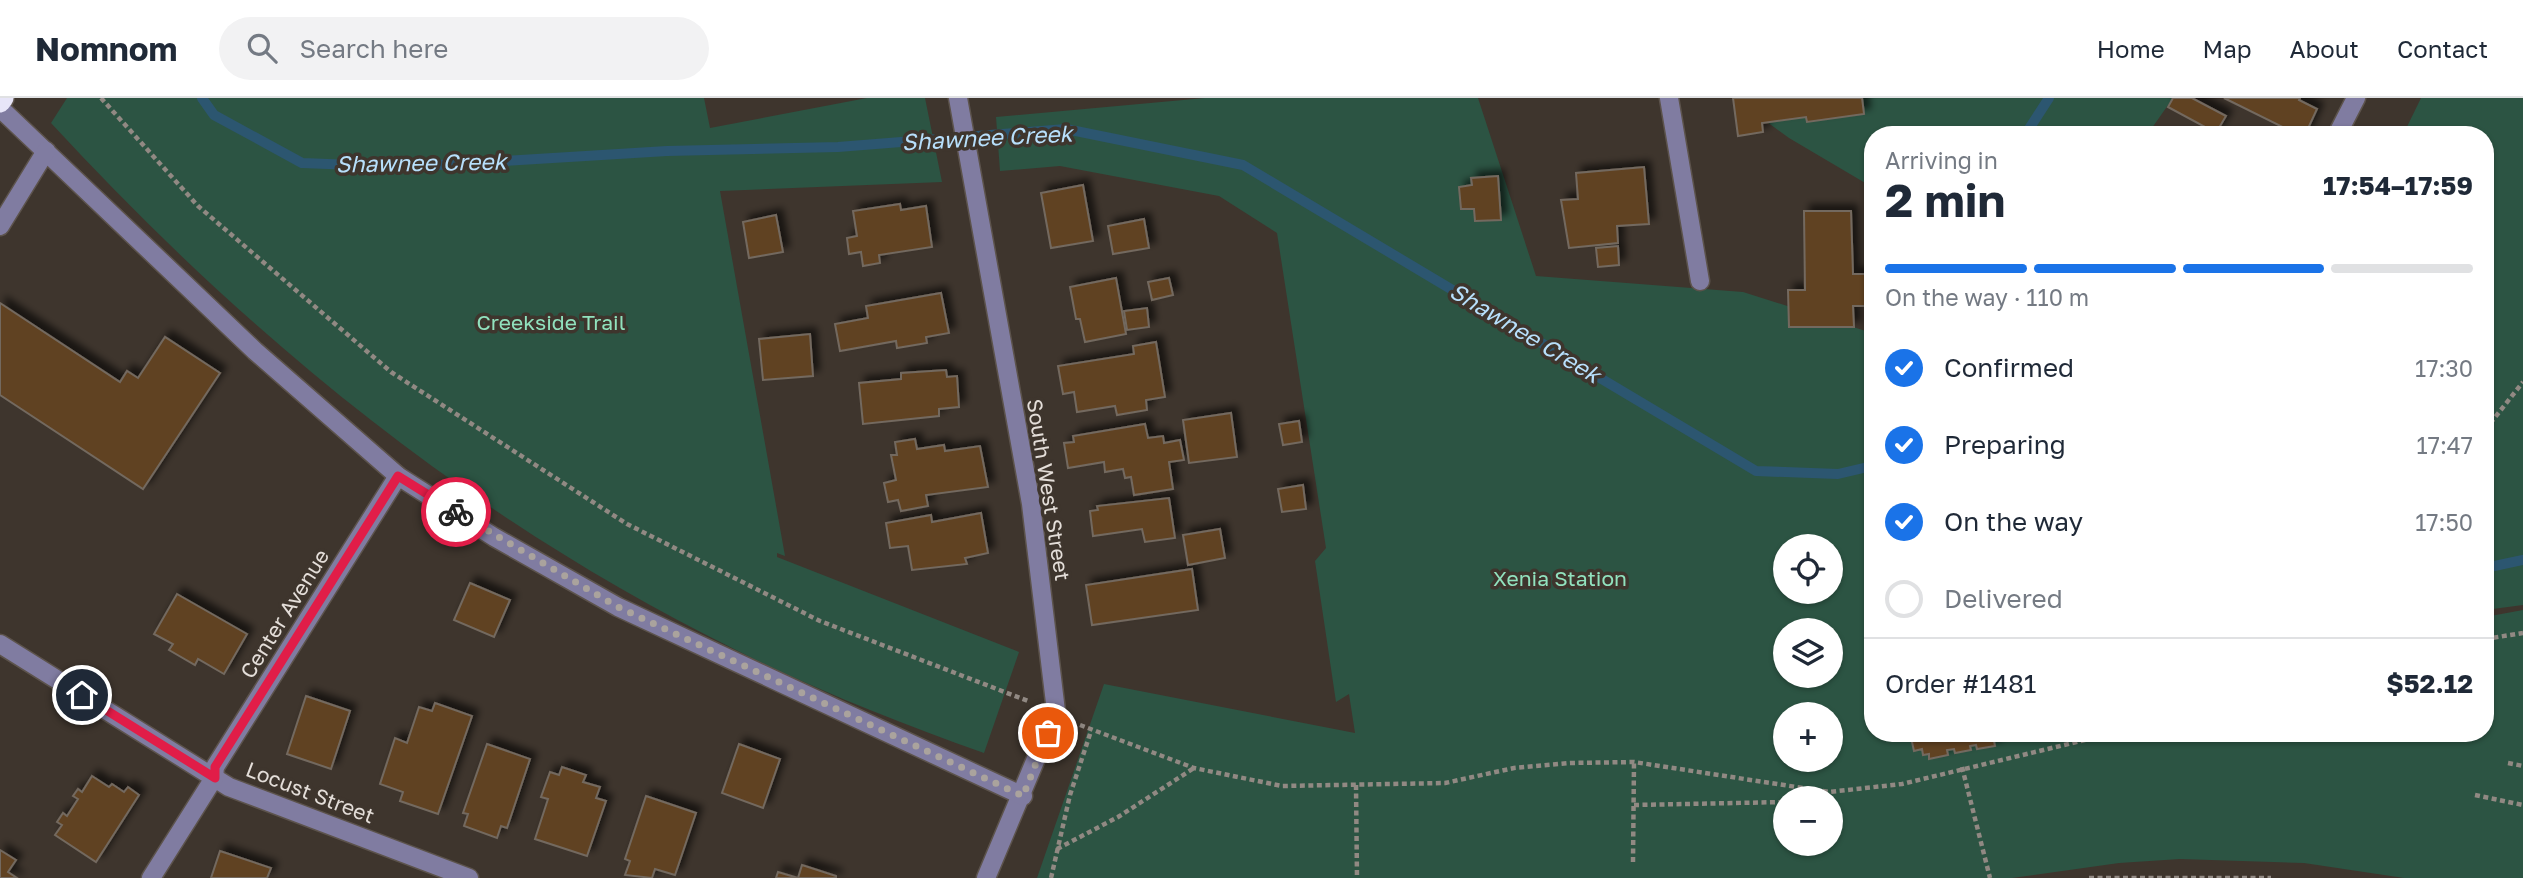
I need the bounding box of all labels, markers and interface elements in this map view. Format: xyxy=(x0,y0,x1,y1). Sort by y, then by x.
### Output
search box xyxy=(219,17,709,80)
text: Nomnom xyxy=(35,29,177,68)
icon: search xyxy=(243,29,281,67)
text: Search here xyxy=(299,33,448,64)
text: Home xyxy=(2097,34,2165,63)
text: Map xyxy=(2203,34,2252,63)
text: About xyxy=(2290,34,2359,63)
text: Contact xyxy=(2397,34,2488,63)
water label: Shawnee Creek xyxy=(901,118,1075,155)
water label: Shawnee Creek xyxy=(335,146,509,177)
text: Arriving in xyxy=(1885,146,1998,174)
text: 17:54–17:59 xyxy=(2323,170,2473,201)
text: 2 min xyxy=(1885,172,2005,227)
water label: Shawnee Creek xyxy=(1445,276,1608,389)
text: On the way · 110 m xyxy=(1885,283,2089,311)
park label: Creekside Trail xyxy=(477,309,625,335)
icon: check xyxy=(1885,349,1923,387)
text: Confirmed xyxy=(1944,352,2074,383)
text: 17:30 xyxy=(2415,354,2473,382)
street label: South West Street xyxy=(1022,397,1076,583)
icon: check xyxy=(1885,426,1923,464)
text: Preparing xyxy=(1944,429,2066,460)
text: 17:47 xyxy=(2417,431,2473,459)
courier xyxy=(421,477,491,547)
icon: bike xyxy=(437,493,475,531)
icon: check xyxy=(1885,503,1923,541)
text: On the way xyxy=(1944,506,2083,537)
text: 17:50 xyxy=(2415,508,2473,536)
map controls xyxy=(1773,534,1843,856)
button: locate xyxy=(1773,534,1843,604)
street label: Center Avenue xyxy=(234,544,334,683)
park label: Xenia Station xyxy=(1493,565,1627,591)
text: Delivered xyxy=(1944,583,2063,614)
button: layers xyxy=(1773,618,1843,688)
pin xyxy=(52,665,112,725)
text: Order #1481 xyxy=(1885,668,2036,699)
text: $52.12 xyxy=(2386,668,2473,699)
icon: home xyxy=(63,676,101,714)
button: + xyxy=(1773,702,1843,772)
pin xyxy=(1018,703,1078,763)
icon: bag xyxy=(1029,714,1067,752)
street label: Locust Street xyxy=(242,756,378,828)
button: − xyxy=(1773,786,1843,856)

